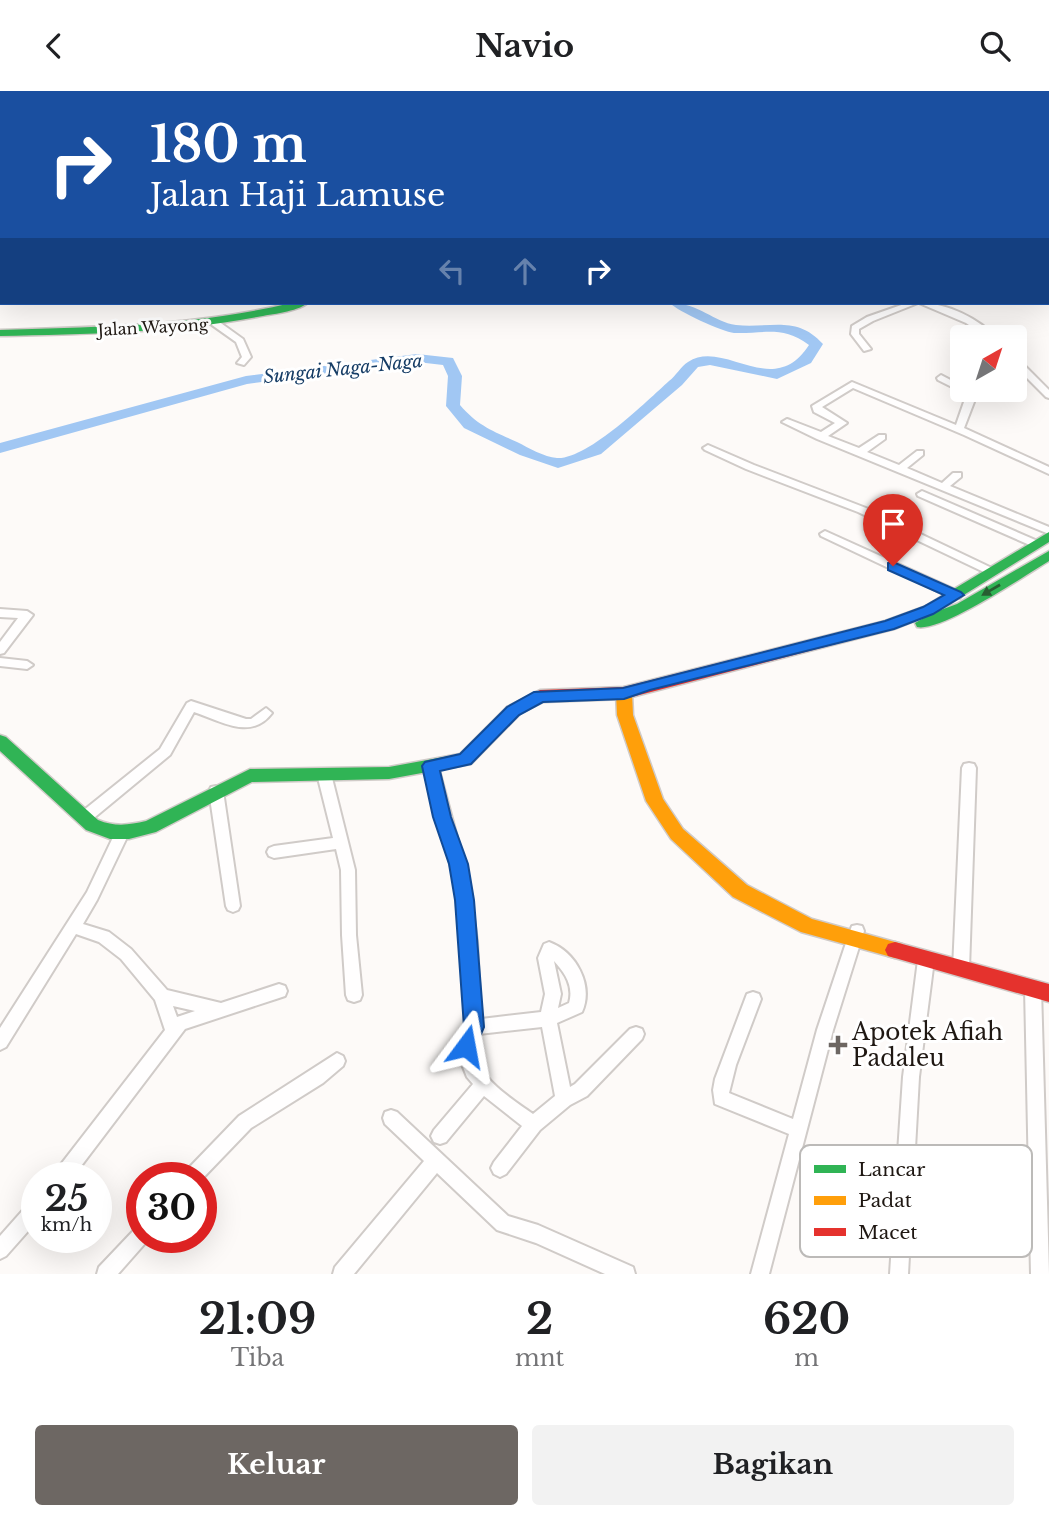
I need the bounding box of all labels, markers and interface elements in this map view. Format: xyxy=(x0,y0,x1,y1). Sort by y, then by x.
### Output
text: Navio xyxy=(475,26,574,66)
icon: back xyxy=(35,27,73,65)
icon: search xyxy=(976,27,1014,65)
text: 180 m xyxy=(150,114,307,175)
icon: right xyxy=(35,119,126,210)
text: Jalan Haji Lamuse xyxy=(150,175,445,215)
icon: left xyxy=(433,252,471,290)
icon: ahead xyxy=(506,252,544,290)
icon: right xyxy=(579,252,617,290)
street label: Jalan Wayong xyxy=(95,314,209,340)
north arrow xyxy=(950,325,1027,403)
map controls xyxy=(950,325,1027,402)
water label: Sungai Naga-Naga xyxy=(262,350,424,388)
pin xyxy=(863,494,923,566)
icon: arrive xyxy=(874,505,912,543)
one-way arrow xyxy=(981,584,1000,597)
position arrow xyxy=(429,1009,503,1083)
place label: Apotek Afiah Padaleu xyxy=(851,1018,1003,1072)
marker: Apotek Afiah Padaleu xyxy=(830,1037,846,1053)
legend xyxy=(800,1145,1032,1257)
text: Lancar xyxy=(858,1158,925,1181)
speed limit sign: 30 xyxy=(126,1162,217,1253)
text: 25 xyxy=(45,1177,88,1220)
text: Padat xyxy=(858,1189,913,1212)
text: km/h xyxy=(41,1214,92,1236)
text: Macet xyxy=(858,1221,918,1244)
text: 21:09 xyxy=(199,1293,316,1345)
text: 2 xyxy=(526,1293,553,1345)
text: 620 xyxy=(763,1293,850,1345)
text: Tiba xyxy=(231,1344,284,1372)
text: mnt xyxy=(515,1344,564,1372)
text: m xyxy=(794,1344,819,1372)
button: Keluar xyxy=(35,1425,518,1505)
button: Bagikan xyxy=(532,1425,1014,1505)

